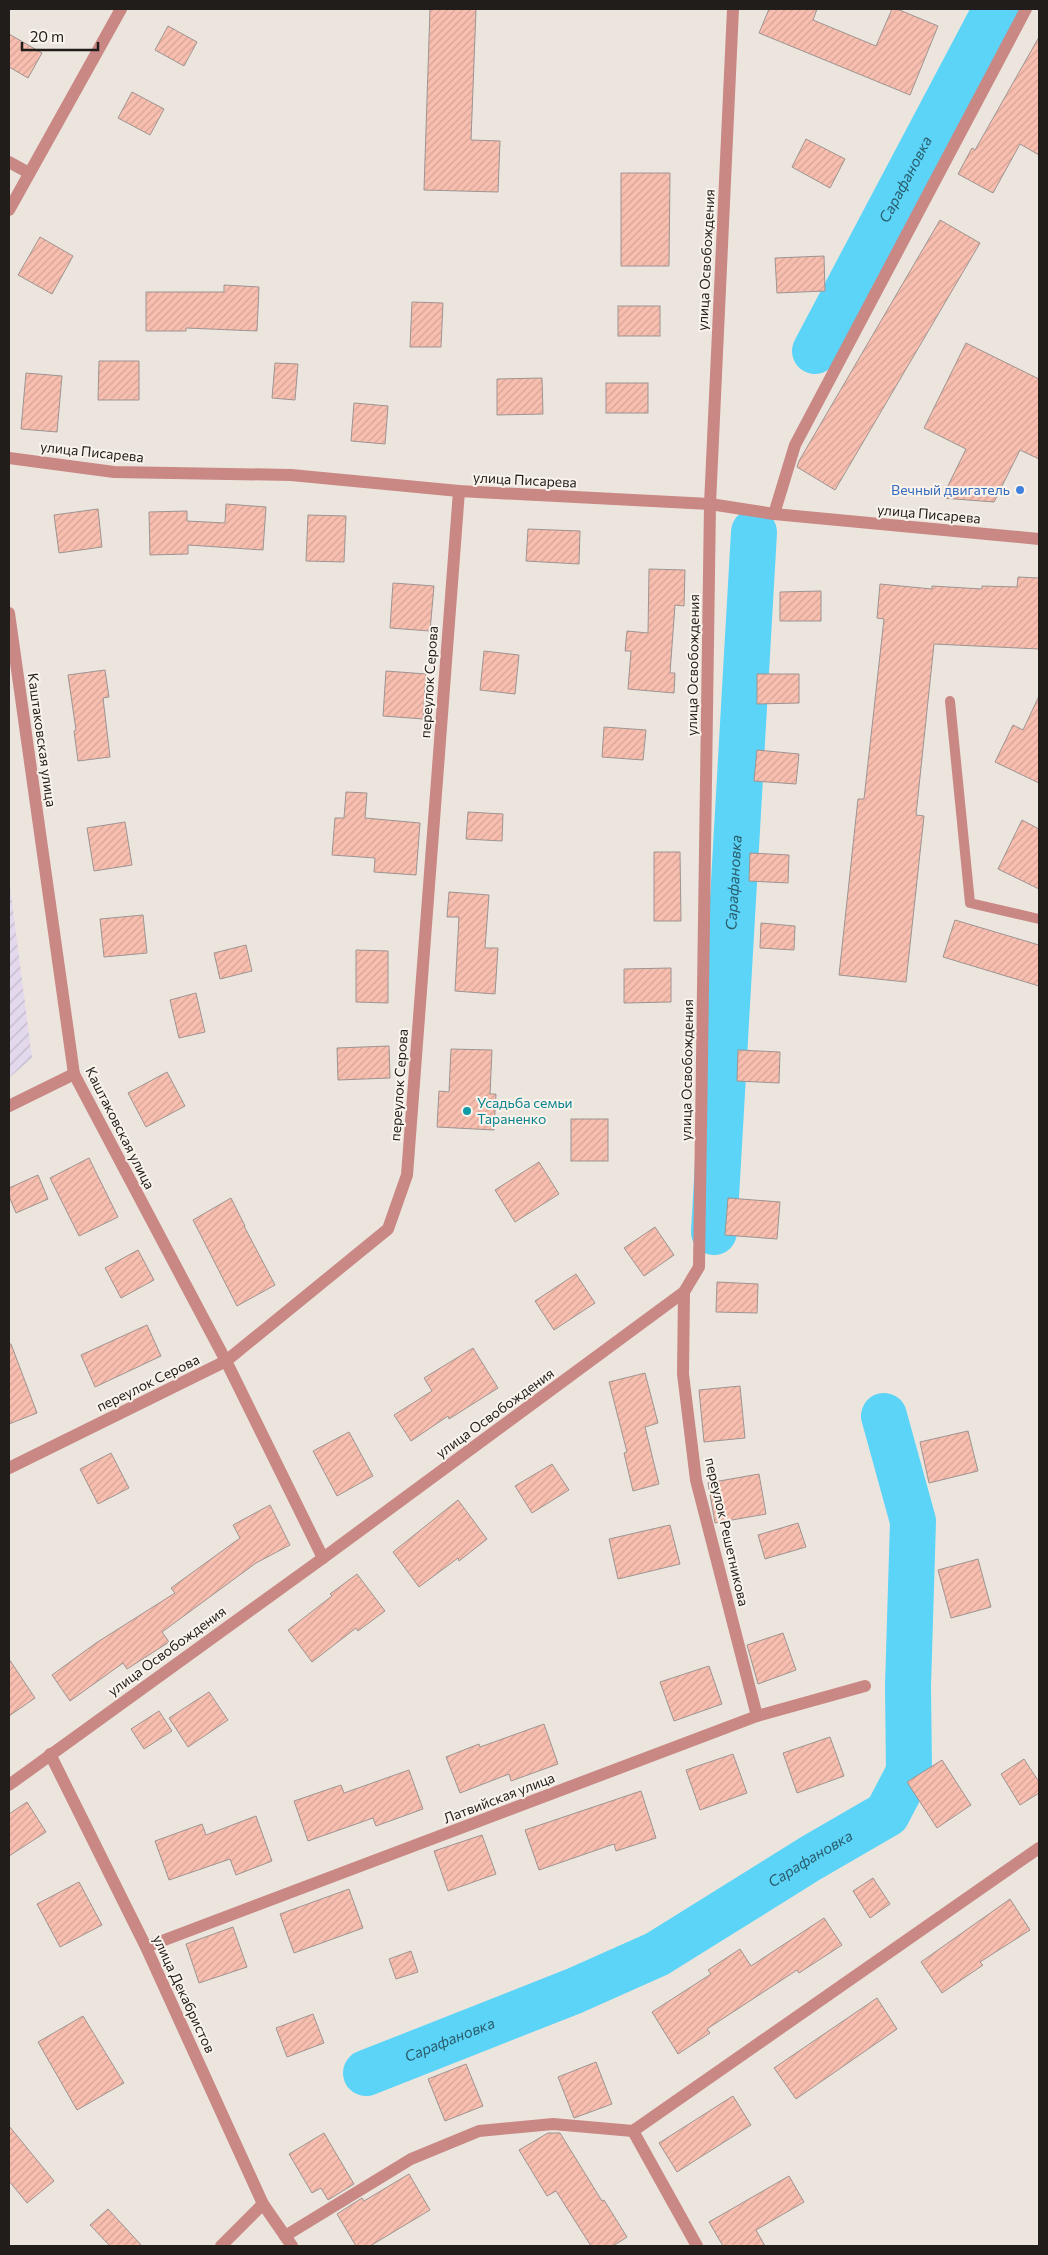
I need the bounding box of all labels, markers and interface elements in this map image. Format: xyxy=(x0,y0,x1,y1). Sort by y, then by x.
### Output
scale bar xyxy=(22,20,99,52)
text: 20 m xyxy=(30,27,64,45)
water label: Сарафановка xyxy=(875,132,935,225)
street label: улица Освобождения xyxy=(693,189,718,331)
street label: улица Писарева xyxy=(40,438,145,465)
street label: улица Писарева xyxy=(473,468,577,491)
place label: Вечный двигатель xyxy=(891,481,1010,498)
marker: Вечный двигатель xyxy=(1014,484,1026,496)
street label: улица Писарева xyxy=(877,501,982,526)
street label: улица Освобождения xyxy=(683,594,702,736)
street label: переулок Серова xyxy=(416,625,441,739)
street label: Каштаковская улица xyxy=(25,672,60,808)
water label: Сарафановка xyxy=(721,834,745,931)
street label: улица Освобождения xyxy=(677,999,696,1141)
street label: переулок Серова xyxy=(386,1028,411,1142)
street label: Каштаковская улица xyxy=(82,1064,159,1192)
place label: Усадьба семьи Тараненко xyxy=(477,1094,573,1127)
marker: Усадьба семьи Тараненко xyxy=(461,1105,473,1117)
street label: переулок Серова xyxy=(94,1350,202,1415)
street label: улица Освобождения xyxy=(432,1364,557,1461)
street label: переулок Решетникова xyxy=(702,1456,753,1608)
street label: улица Освобождения xyxy=(104,1602,229,1699)
street label: Латвийская улица xyxy=(441,1768,557,1827)
water label: Сарафановка xyxy=(764,1826,856,1891)
street label: улица Декабристов xyxy=(150,1932,219,2055)
water label: Сарафановка xyxy=(402,2013,497,2065)

